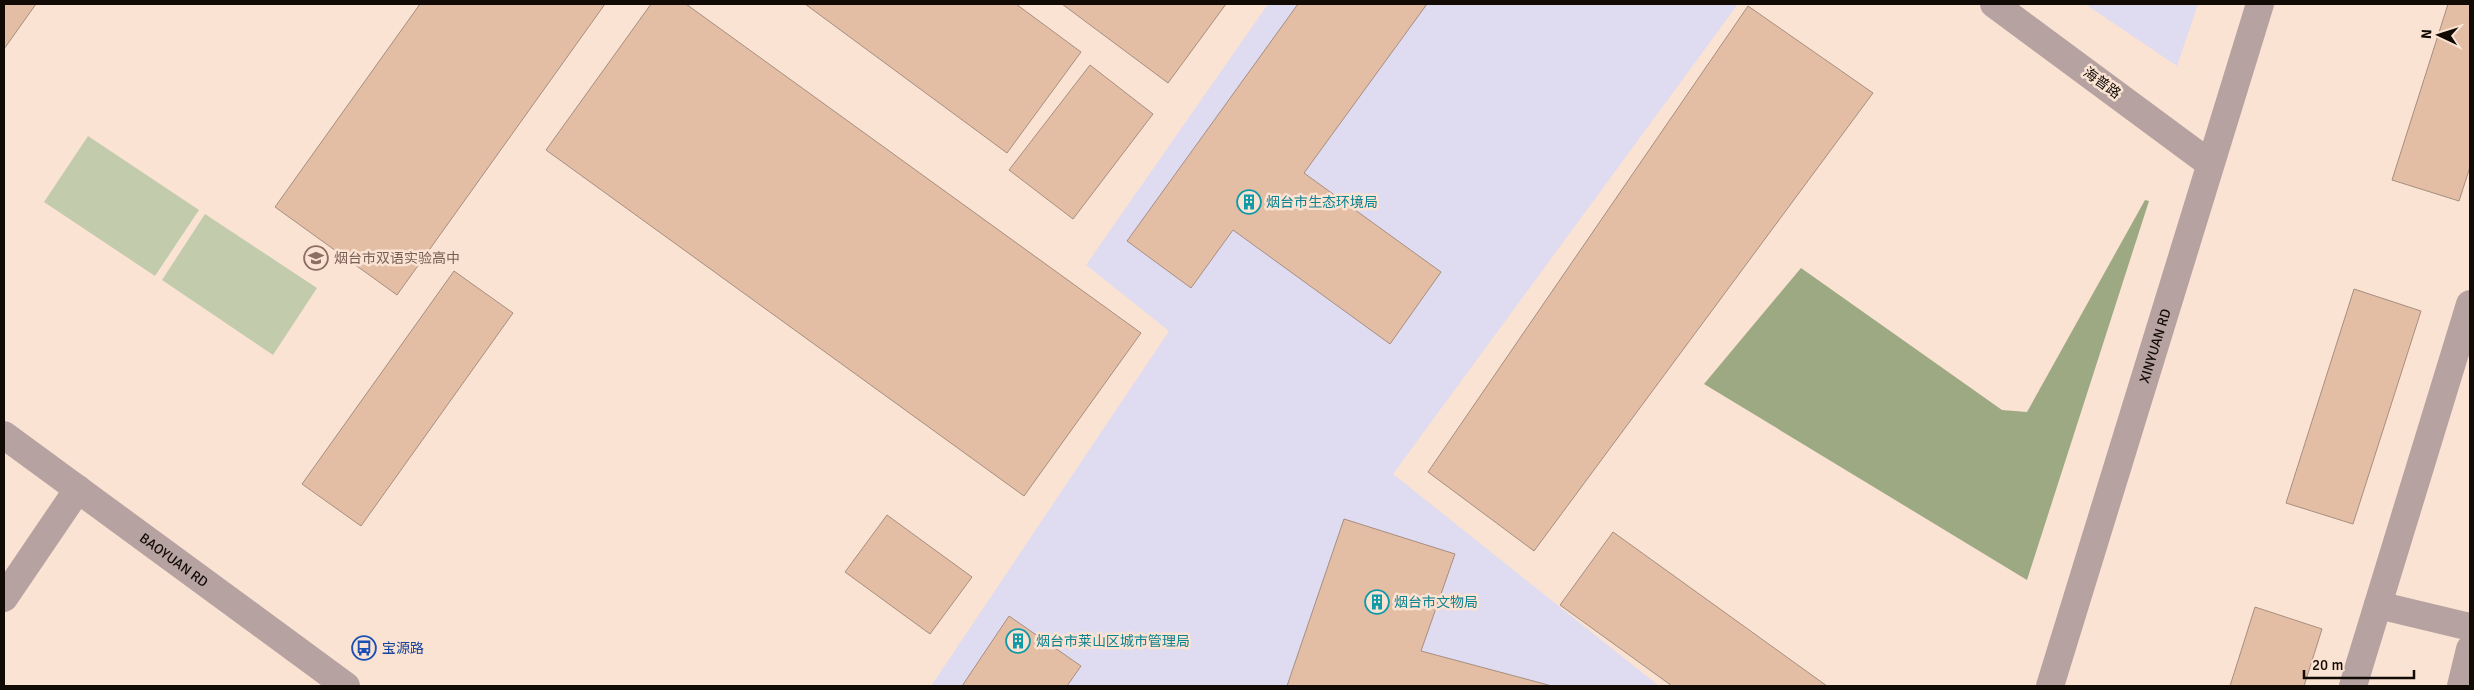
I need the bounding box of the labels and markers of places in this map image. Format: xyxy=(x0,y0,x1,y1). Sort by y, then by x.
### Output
building icon: 烟台市生态环境局 xyxy=(1236,189,1262,215)
place label: 烟台市生态环境局 xyxy=(1266,194,1378,211)
school or university icon: 烟台市双语实验高中 xyxy=(303,245,329,271)
place label: 烟台市双语实验高中 xyxy=(334,250,460,267)
building icon: 烟台市文物局 xyxy=(1364,589,1390,615)
place label: 烟台市文物局 xyxy=(1394,594,1478,611)
building icon: 烟台市莱山区城市管理局 xyxy=(1005,628,1031,654)
place label: 烟台市莱山区城市管理局 xyxy=(1036,633,1190,650)
bus stop icon: 宝源路 xyxy=(351,635,377,661)
place label: 宝源路 xyxy=(382,640,424,657)

